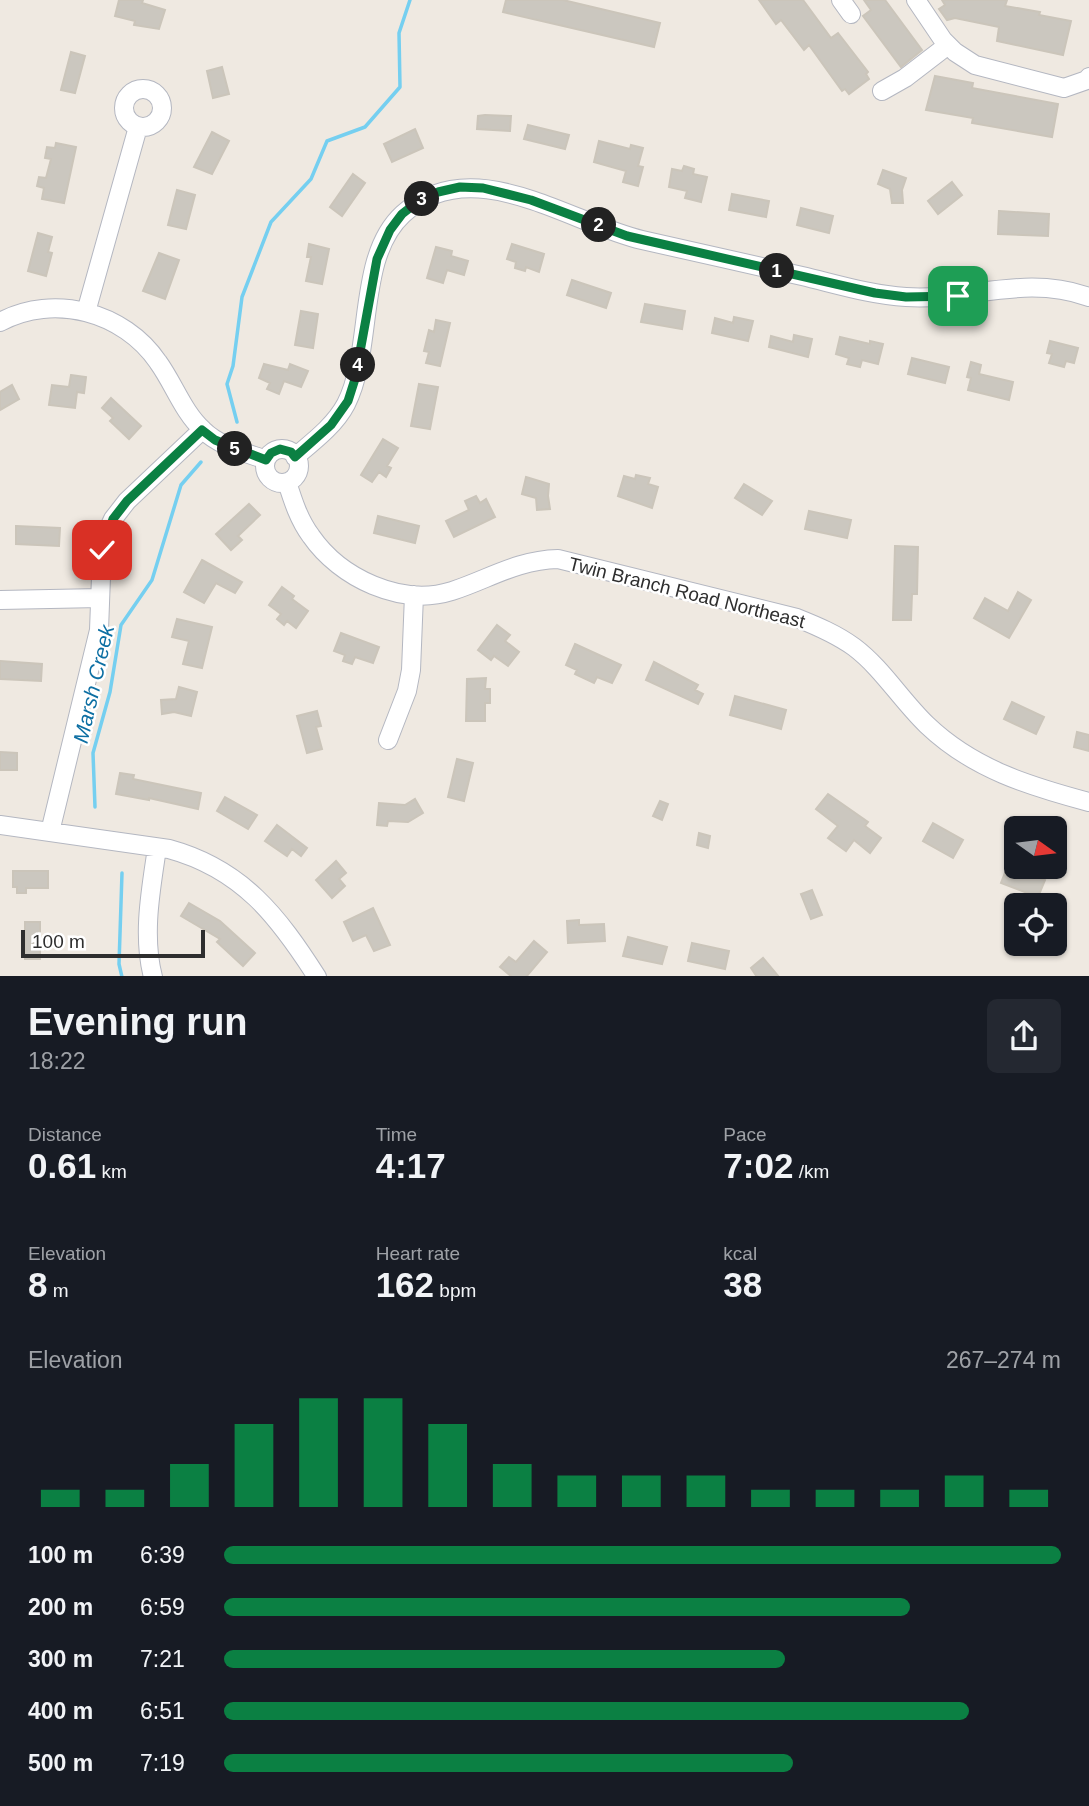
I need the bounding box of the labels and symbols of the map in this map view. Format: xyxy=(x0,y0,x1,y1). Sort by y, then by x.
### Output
pin: 3 xyxy=(404,182,440,216)
pin: 2 xyxy=(582,208,616,243)
pin: 1 xyxy=(760,254,794,288)
pin xyxy=(928,266,988,326)
pin: 4 xyxy=(340,348,376,382)
pin: 5 xyxy=(218,432,252,466)
pin xyxy=(72,520,132,580)
street label: Twin Branch Road Northeast xyxy=(566,553,808,632)
water label: Marsh Creek xyxy=(69,621,119,745)
north arrow xyxy=(1004,816,1068,878)
scale bar xyxy=(21,928,205,959)

